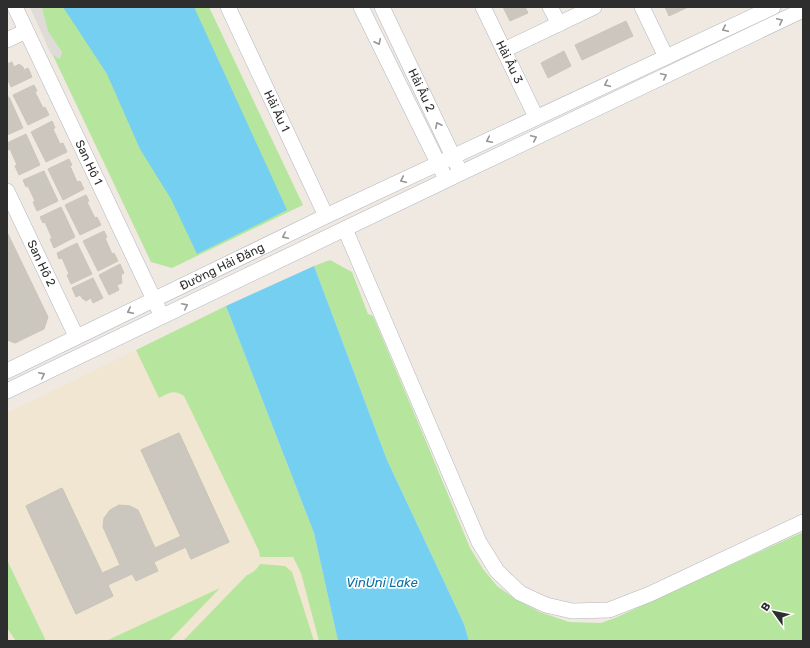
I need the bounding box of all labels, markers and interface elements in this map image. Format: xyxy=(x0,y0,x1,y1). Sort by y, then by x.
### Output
one-way arrow xyxy=(775,18,783,26)
one-way arrow xyxy=(722,24,729,32)
one-way arrow xyxy=(373,38,381,45)
street label: Hải Âu 3 xyxy=(493,38,526,86)
street label: Hải Âu 2 xyxy=(405,66,438,114)
one-way arrow xyxy=(660,73,668,81)
one-way arrow xyxy=(604,79,611,87)
street label: Hải Âu 1 xyxy=(261,88,293,134)
one-way arrow xyxy=(435,122,443,129)
one-way arrow xyxy=(486,135,494,142)
one-way arrow xyxy=(530,135,538,143)
street label: San Hô 1 xyxy=(72,138,105,187)
one-way arrow xyxy=(399,175,407,183)
one-way arrow xyxy=(282,231,289,239)
street label: San Hô 2 xyxy=(24,238,58,289)
street label: Đường Hải Đăng xyxy=(177,240,267,293)
one-way arrow xyxy=(180,303,188,311)
one-way arrow xyxy=(127,306,135,314)
one-way arrow xyxy=(38,372,45,379)
water label: VinUni Lake xyxy=(346,575,418,590)
north arrow xyxy=(754,592,794,632)
text: B xyxy=(758,600,774,614)

